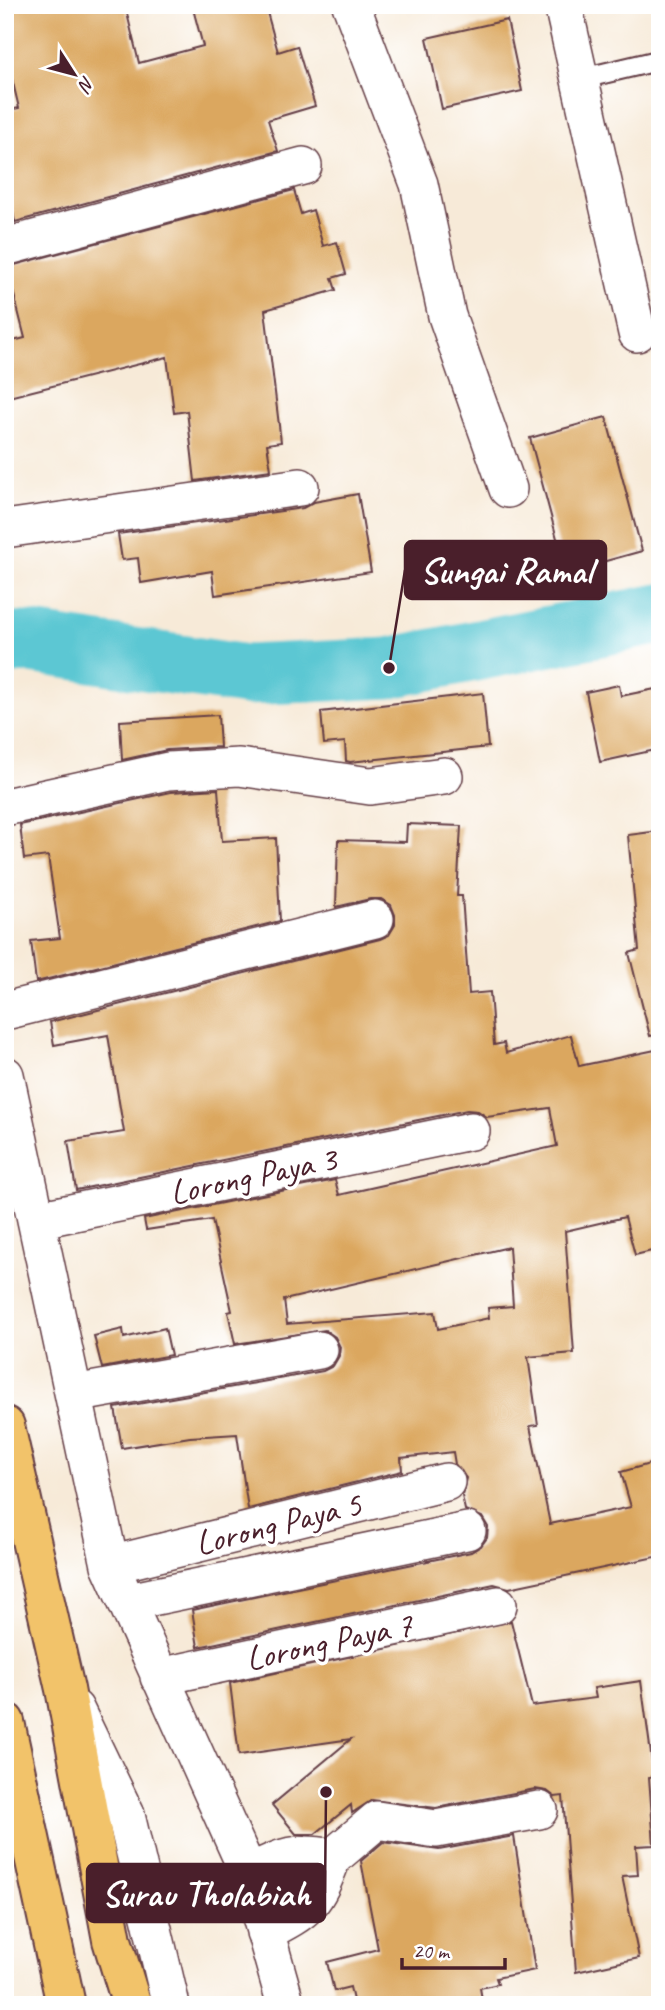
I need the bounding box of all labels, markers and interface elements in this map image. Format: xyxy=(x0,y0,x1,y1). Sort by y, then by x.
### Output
north arrow xyxy=(38,38,108,108)
text: N xyxy=(72,72,100,98)
callout: Sungai Ramal xyxy=(405,541,606,599)
text: Sungai Ramal xyxy=(420,547,599,594)
street label: Lorong Paya 3 xyxy=(166,1135,343,1215)
street label: Lorong Paya 5 xyxy=(191,1481,368,1566)
street label: Lorong Paya 7 xyxy=(242,1601,419,1681)
callout: Surau Tholabiah xyxy=(87,1864,325,1922)
text: Surau Tholabiah xyxy=(102,1870,312,1917)
scale bar xyxy=(402,1926,506,1970)
text: 20 m xyxy=(413,1938,451,1964)

